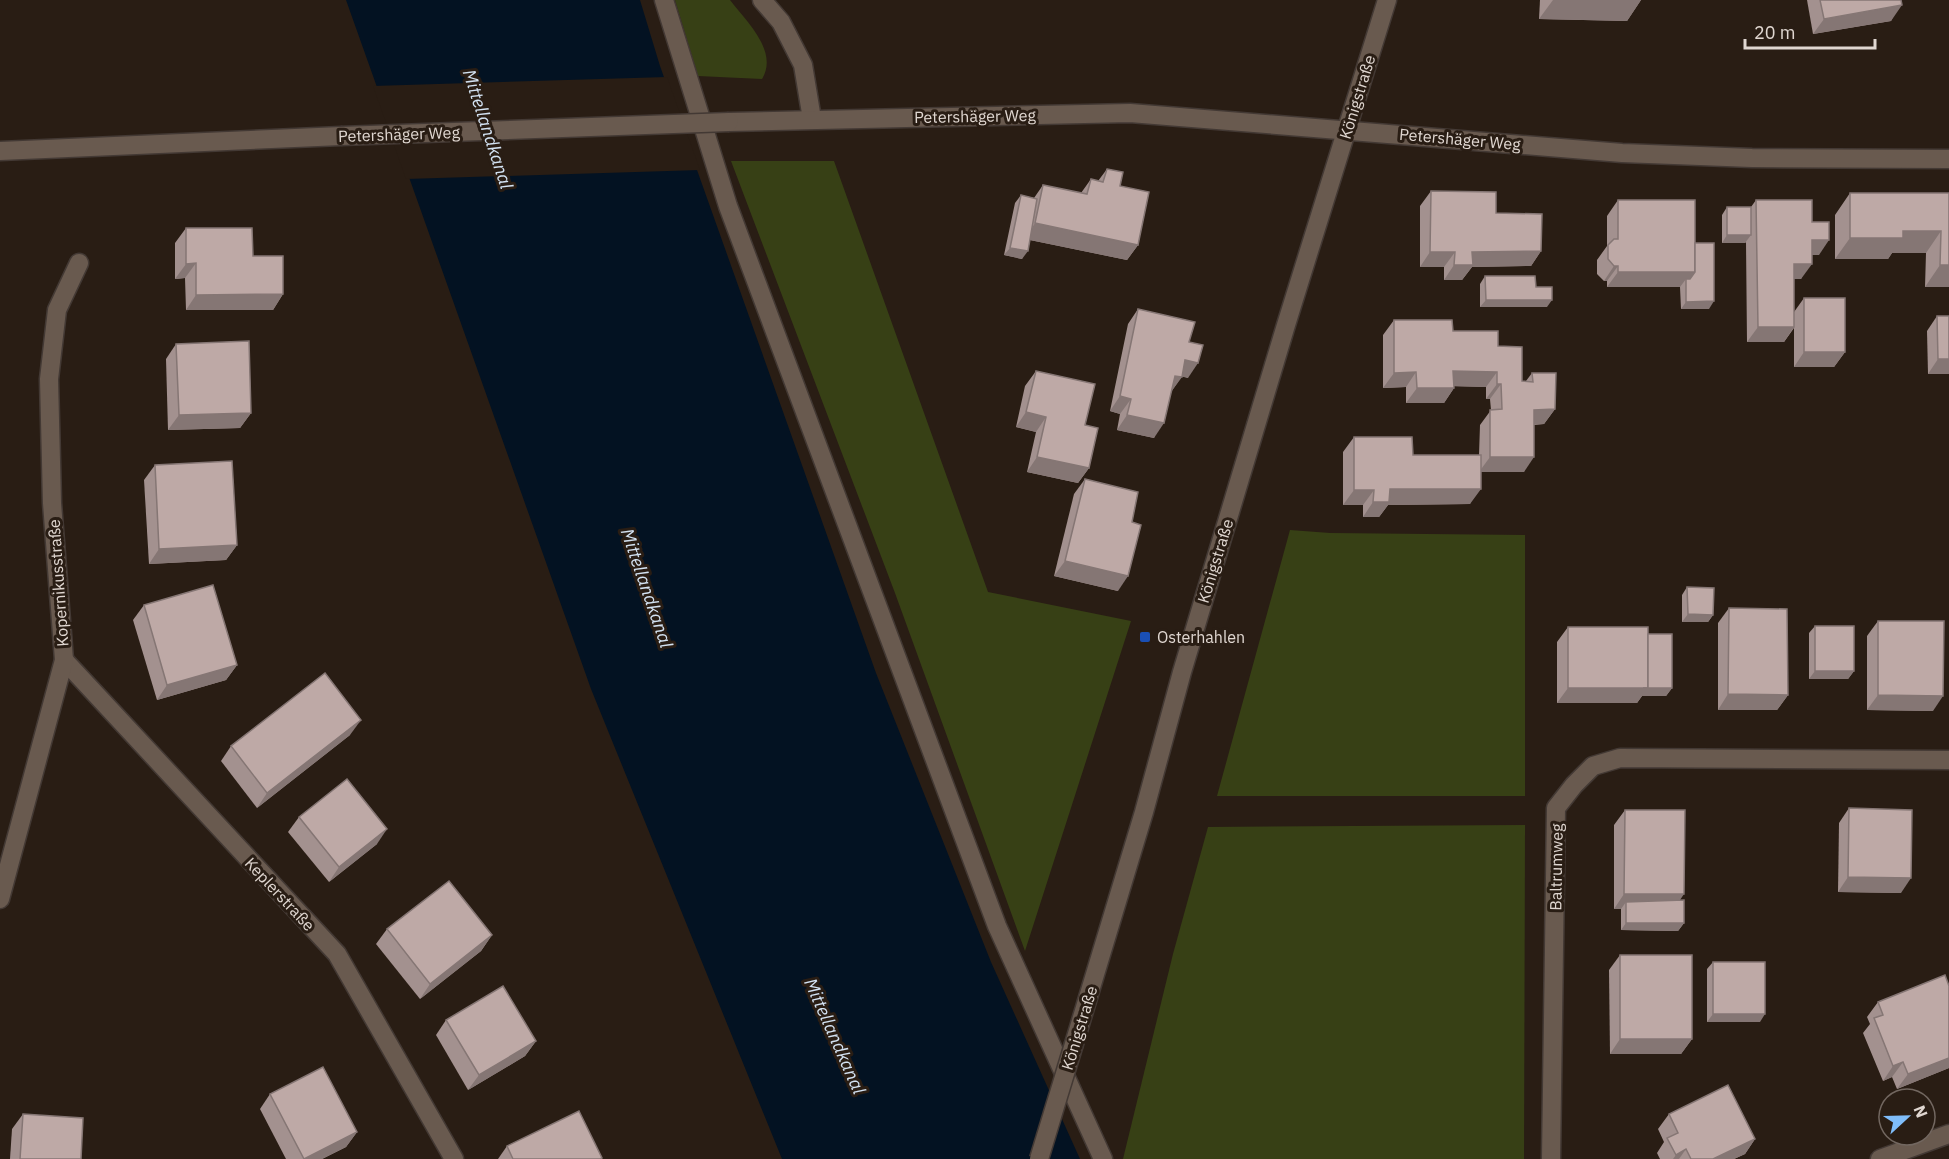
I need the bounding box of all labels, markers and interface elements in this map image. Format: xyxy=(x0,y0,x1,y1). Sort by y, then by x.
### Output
scale bar xyxy=(1745,12,1876,50)
text: 20 m xyxy=(1754,21,1796,44)
street label: Königstraße xyxy=(1335,52,1379,141)
water label: Mittellandkanal xyxy=(458,66,518,192)
street label: Petershäger Weg xyxy=(914,105,1037,127)
street label: Petershäger Weg xyxy=(338,122,461,146)
street label: Petershäger Weg xyxy=(1398,124,1522,154)
street label: Königstraße xyxy=(1193,516,1237,605)
street label: Kopernikusstraße xyxy=(44,519,72,647)
water label: Mittellandkanal xyxy=(616,525,678,651)
place label: Osterhahlen xyxy=(1157,627,1245,647)
marker: Osterhahlen xyxy=(1138,630,1152,644)
street label: Baltrumweg xyxy=(1545,823,1567,911)
street label: Keplerstraße xyxy=(241,853,319,935)
water label: Mittellandkanal xyxy=(799,974,871,1098)
street label: Königstraße xyxy=(1057,983,1101,1072)
north arrow xyxy=(1877,1087,1937,1147)
text: N xyxy=(1909,1102,1932,1121)

